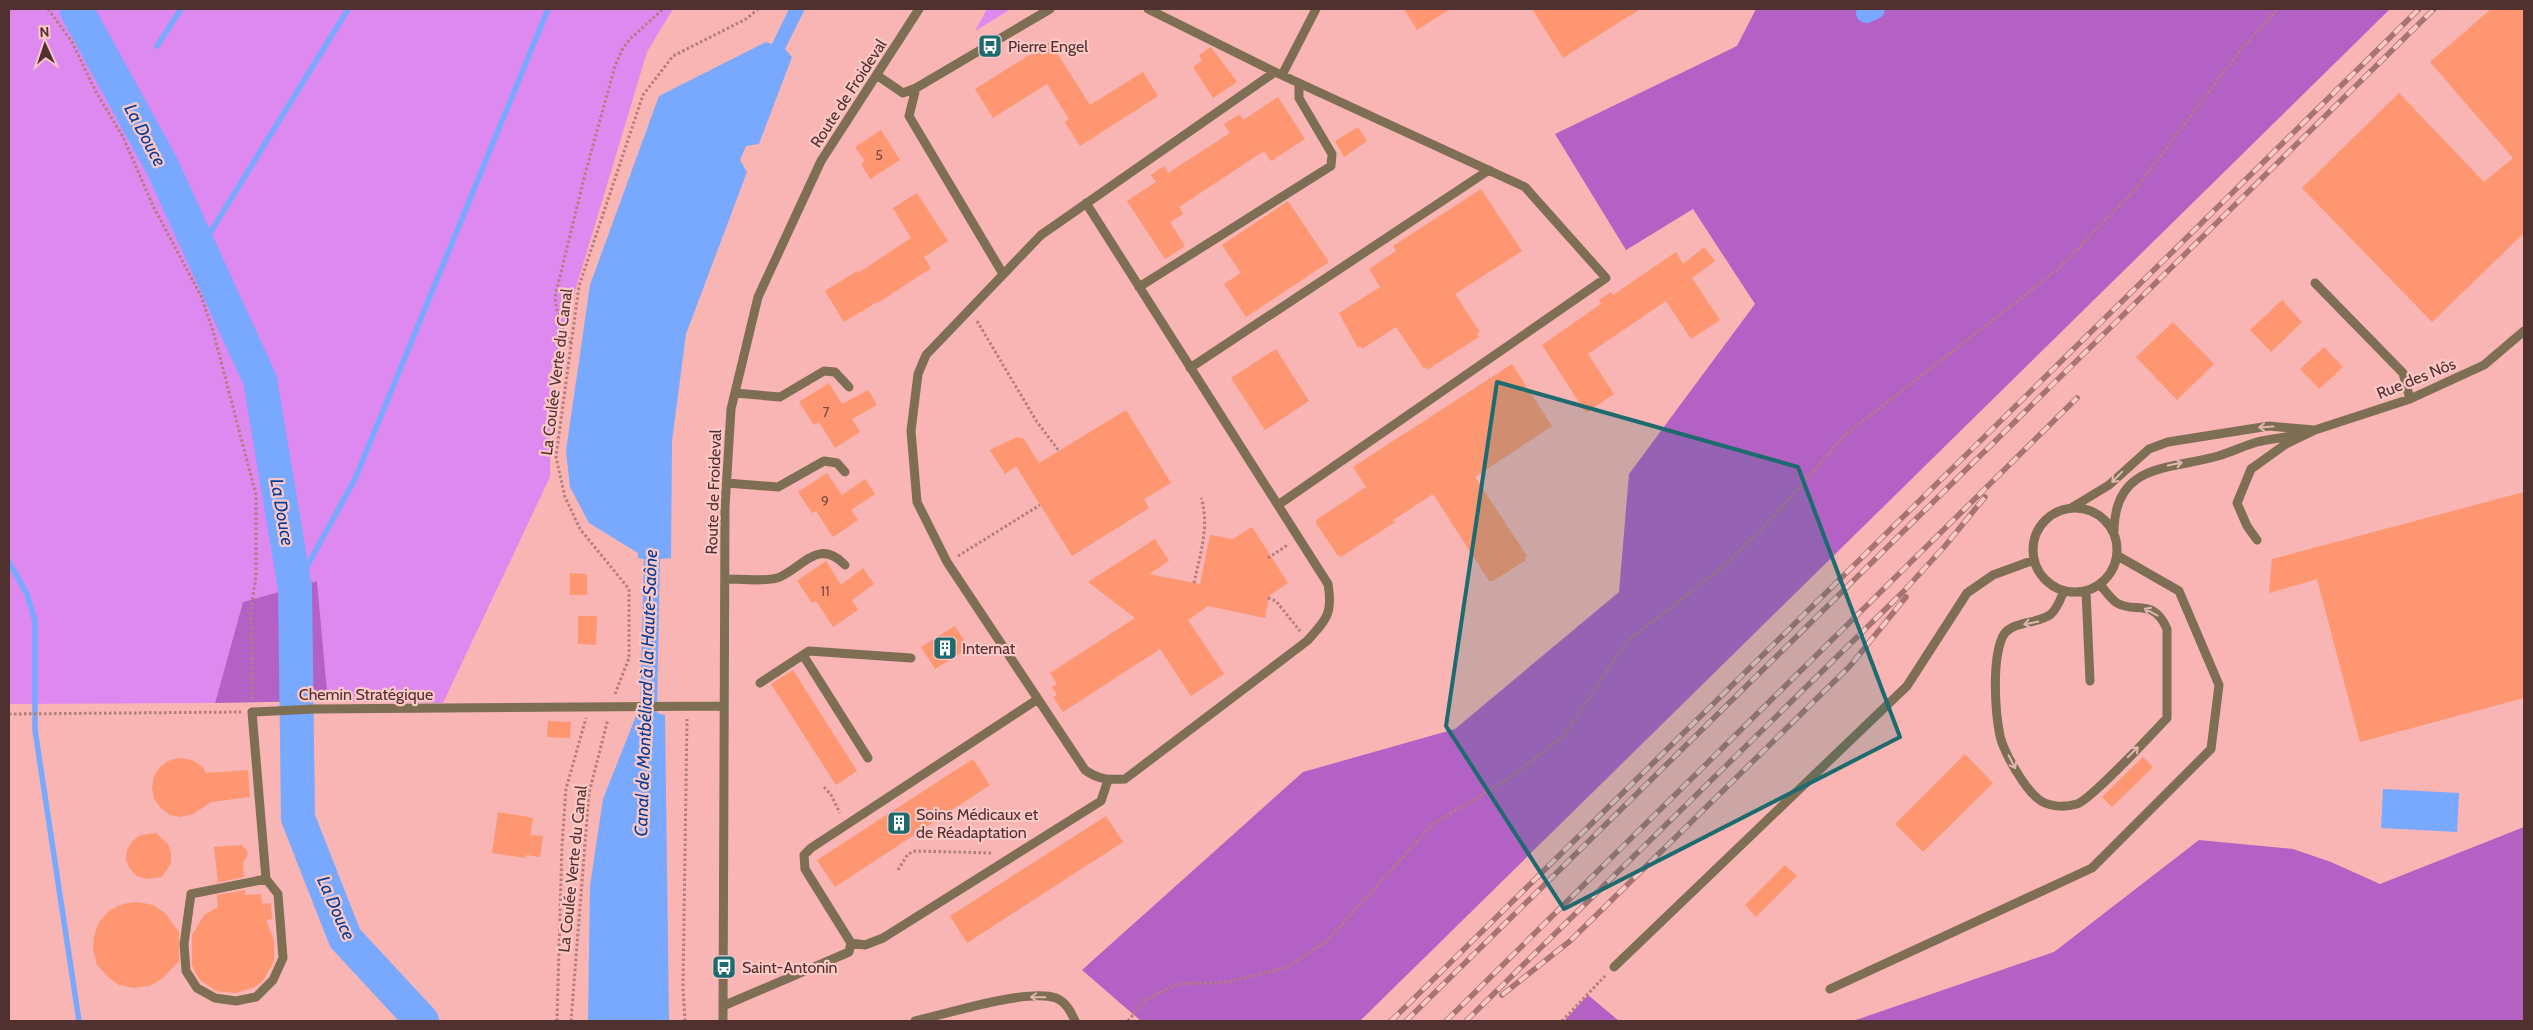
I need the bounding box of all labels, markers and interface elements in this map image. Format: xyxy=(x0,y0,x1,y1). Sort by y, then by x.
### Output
north arrow xyxy=(20,20,70,70)
text: N xyxy=(39,23,50,41)
bus stop icon: Pierre Engel xyxy=(977,33,1003,59)
street label: Route de Froideval xyxy=(806,35,891,151)
place label: Pierre Engel xyxy=(1008,37,1088,56)
water label: La Douce xyxy=(119,100,171,170)
house number: 5 xyxy=(875,146,883,164)
street label: La Coulée Verte du Canal xyxy=(537,287,576,456)
street label: Rue des Nôs xyxy=(2374,354,2459,403)
house number: 7 xyxy=(822,403,830,421)
one-way arrow xyxy=(2258,423,2274,432)
street label: Route de Froideval xyxy=(702,429,725,555)
one-way arrow xyxy=(2166,459,2182,468)
one-way arrow xyxy=(2111,471,2123,484)
water label: La Douce xyxy=(265,477,299,547)
house number: 9 xyxy=(821,492,829,510)
water label: Canal de Montbéliard à la Haute-Saône xyxy=(630,549,662,837)
house number: 11 xyxy=(820,582,830,600)
one-way arrow xyxy=(2144,607,2159,617)
one-way arrow xyxy=(2024,618,2040,628)
building icon: Internat xyxy=(932,635,958,661)
place label: Internat xyxy=(962,639,1016,658)
street label: Chemin Stratégique xyxy=(299,685,433,704)
one-way arrow xyxy=(2127,746,2139,759)
one-way arrow xyxy=(2008,754,2018,769)
street label: La Coulée Verte du Canal xyxy=(554,784,591,953)
place label: Soins Médicaux et de Réadaptation xyxy=(916,805,1039,842)
building icon: Soins Médicaux et de Réadaptation xyxy=(886,810,912,836)
water label: La Douce xyxy=(312,873,360,943)
bus stop icon: Saint-Antonin xyxy=(711,954,737,980)
place label: Saint-Antonin xyxy=(742,958,838,977)
one-way arrow xyxy=(1031,992,1047,1001)

